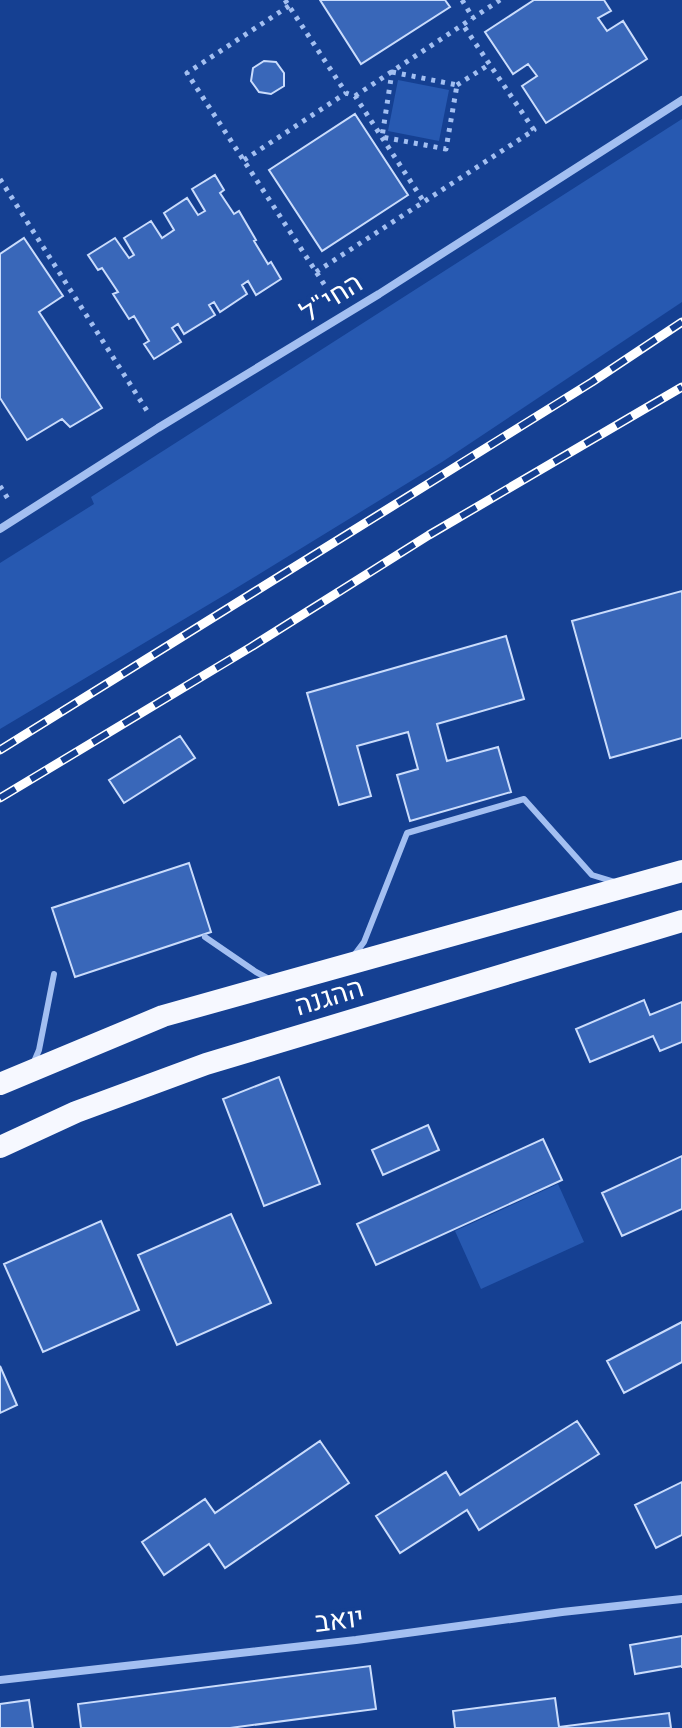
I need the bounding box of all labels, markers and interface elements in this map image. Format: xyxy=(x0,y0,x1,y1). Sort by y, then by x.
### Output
street label: החי"ל xyxy=(292,262,369,330)
street label: ההגנה xyxy=(290,967,368,1023)
street label: יואב xyxy=(312,1596,366,1640)

